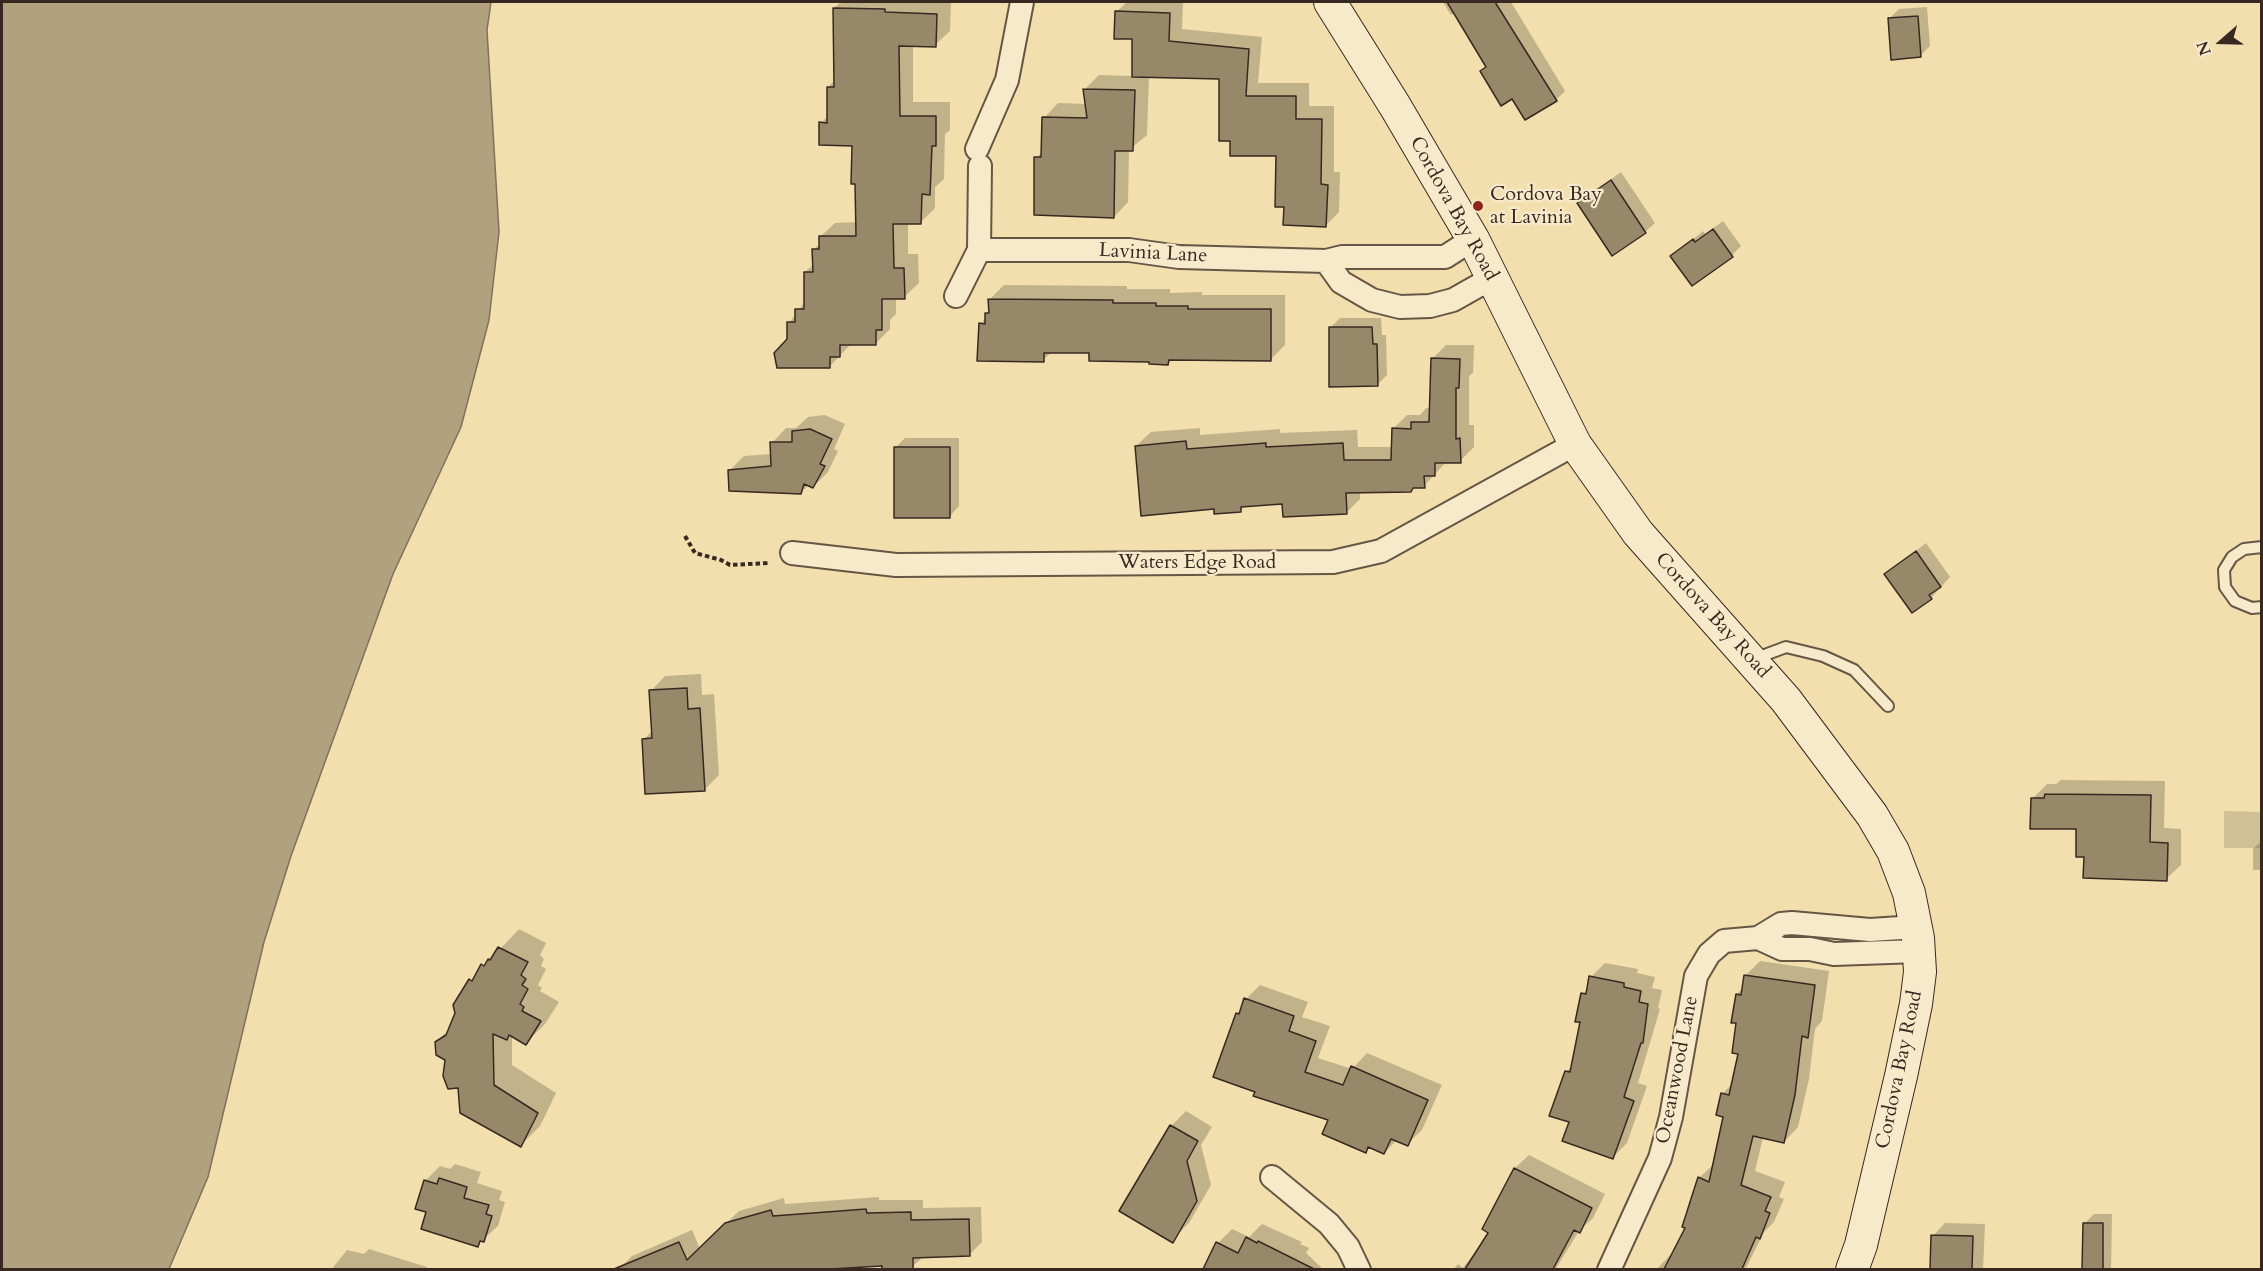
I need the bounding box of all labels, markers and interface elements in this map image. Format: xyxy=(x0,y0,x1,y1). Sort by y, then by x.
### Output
north arrow xyxy=(2191,12,2251,72)
text: N xyxy=(2191,38,2217,58)
street label: Cordova Bay Road xyxy=(1403,133,1503,285)
place label: Cordova Bay at Lavinia xyxy=(1490,183,1602,230)
marker: Cordova Bay at Lavinia xyxy=(1471,199,1485,213)
street label: Lavinia Lane xyxy=(1098,239,1208,269)
street label: Cordova Bay Road xyxy=(1649,548,1775,684)
street label: Waters Edge Road xyxy=(1118,551,1276,575)
street label: Cordova Bay Road xyxy=(1872,989,1928,1151)
street label: Oceanwood Lane xyxy=(1652,994,1704,1146)

